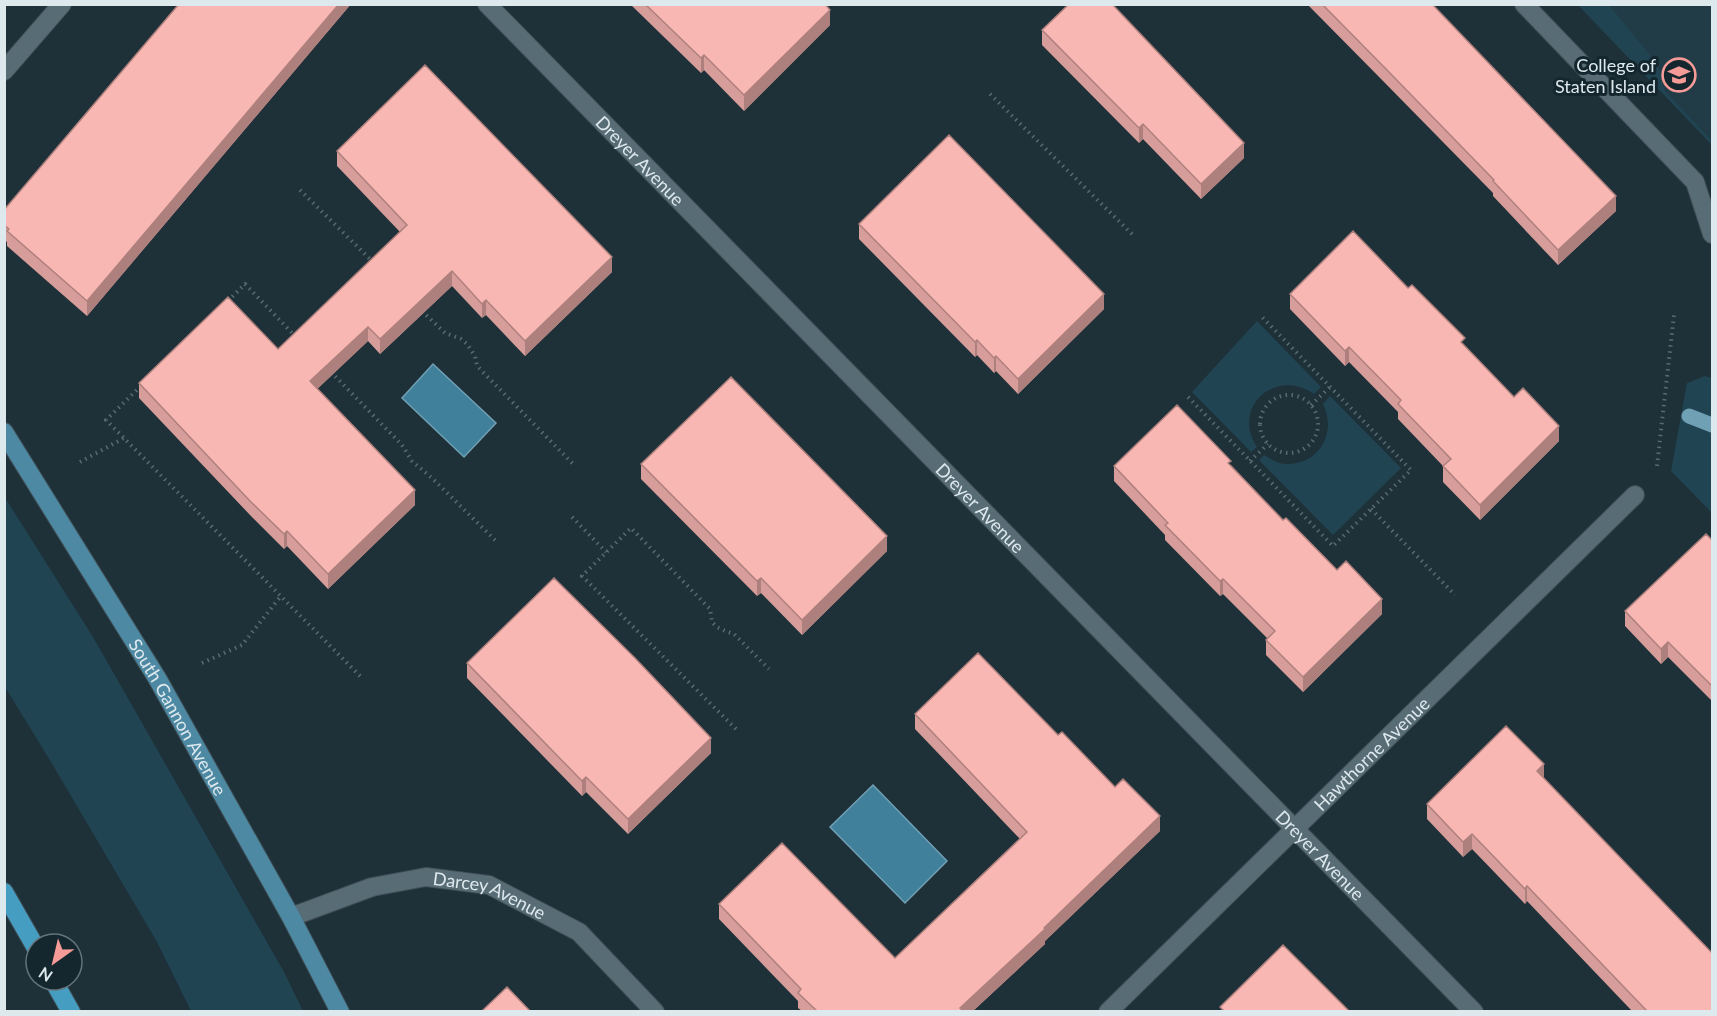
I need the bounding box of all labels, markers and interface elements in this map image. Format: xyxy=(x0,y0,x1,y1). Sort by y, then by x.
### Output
place label: College of Staten Island xyxy=(1555,54,1657,97)
school or university icon: College of Staten Island xyxy=(1661,57,1697,93)
street label: Dreyer Avenue xyxy=(591,111,689,210)
street label: Dreyer Avenue xyxy=(931,458,1029,557)
street label: South Gannon Avenue xyxy=(124,635,232,799)
street label: Hawthorne Avenue xyxy=(1309,692,1434,815)
street label: Dreyer Avenue xyxy=(1271,805,1369,905)
street label: Darcey Avenue xyxy=(432,867,550,924)
north arrow xyxy=(24,932,84,992)
text: N xyxy=(35,964,56,986)

